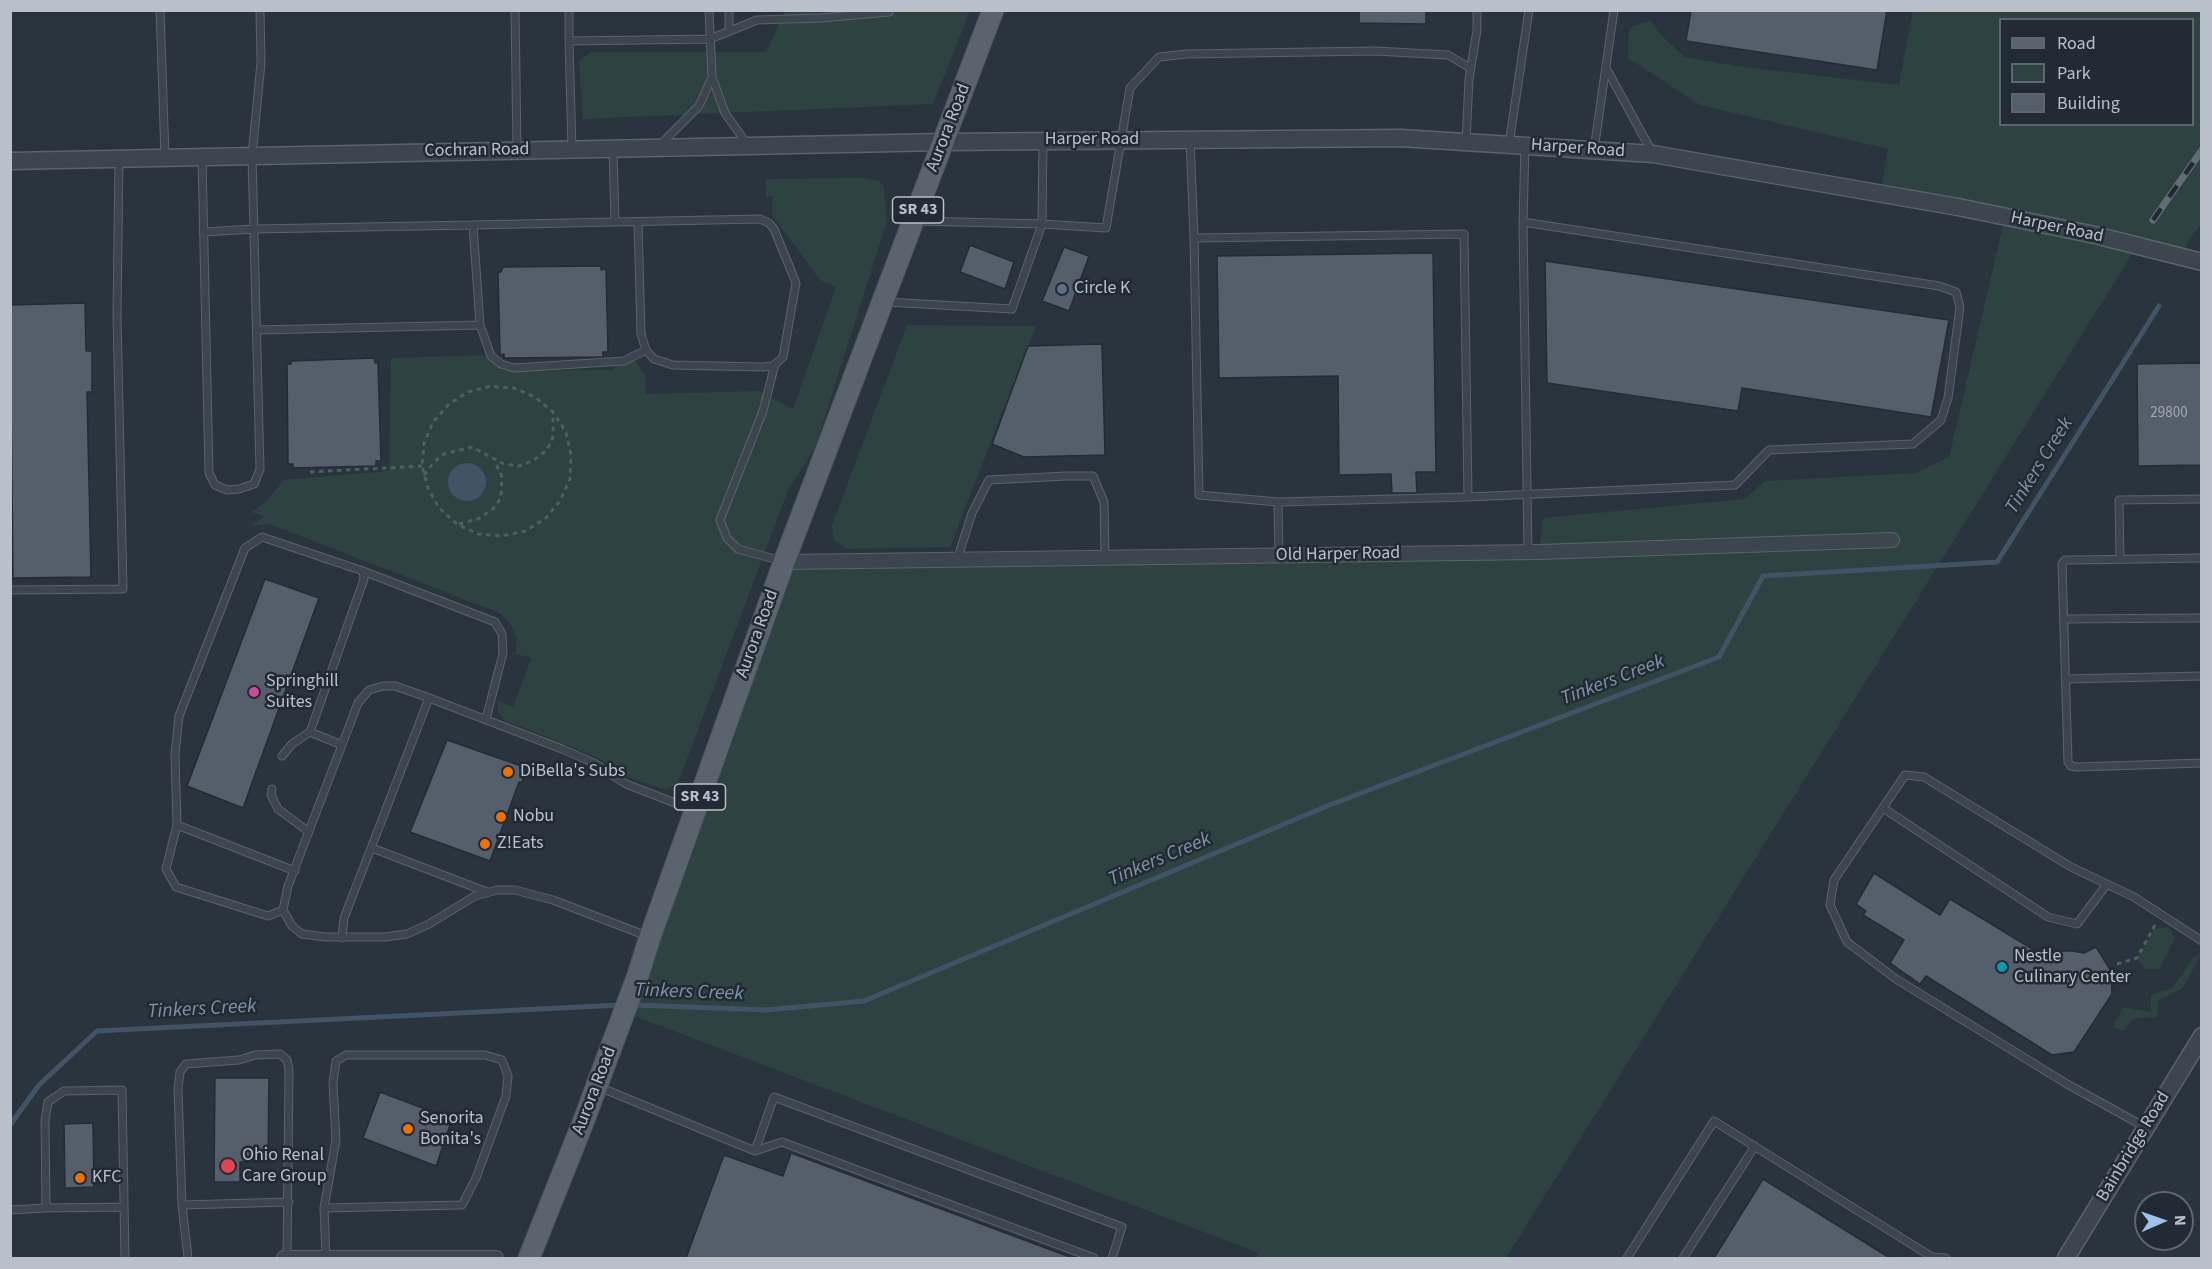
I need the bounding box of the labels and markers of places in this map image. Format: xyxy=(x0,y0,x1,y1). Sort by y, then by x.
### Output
place label: Circle K xyxy=(1074,278,1131,300)
marker: Circle K xyxy=(1055,282,1069,296)
place label: Springhill Suites xyxy=(266,671,339,714)
marker: Springhill Suites xyxy=(247,685,261,699)
place label: DiBella's Subs xyxy=(520,761,625,783)
marker: DiBella's Subs xyxy=(501,765,515,779)
place label: Nobu xyxy=(513,806,554,828)
marker: Nobu xyxy=(494,810,508,824)
place label: Z!Eats xyxy=(497,833,544,855)
marker: Z!Eats xyxy=(478,837,492,851)
place label: Nestle Culinary Center xyxy=(2014,946,2131,988)
marker: Nestle Culinary Center xyxy=(1995,960,2009,974)
place label: Senorita Bonita's xyxy=(420,1108,484,1150)
marker: Senorita Bonita's xyxy=(401,1122,415,1136)
place label: Ohio Renal Care Group xyxy=(242,1145,327,1188)
marker: Ohio Renal Care Group xyxy=(219,1157,237,1175)
place label: KFC xyxy=(92,1167,121,1189)
marker: KFC xyxy=(73,1171,87,1185)

